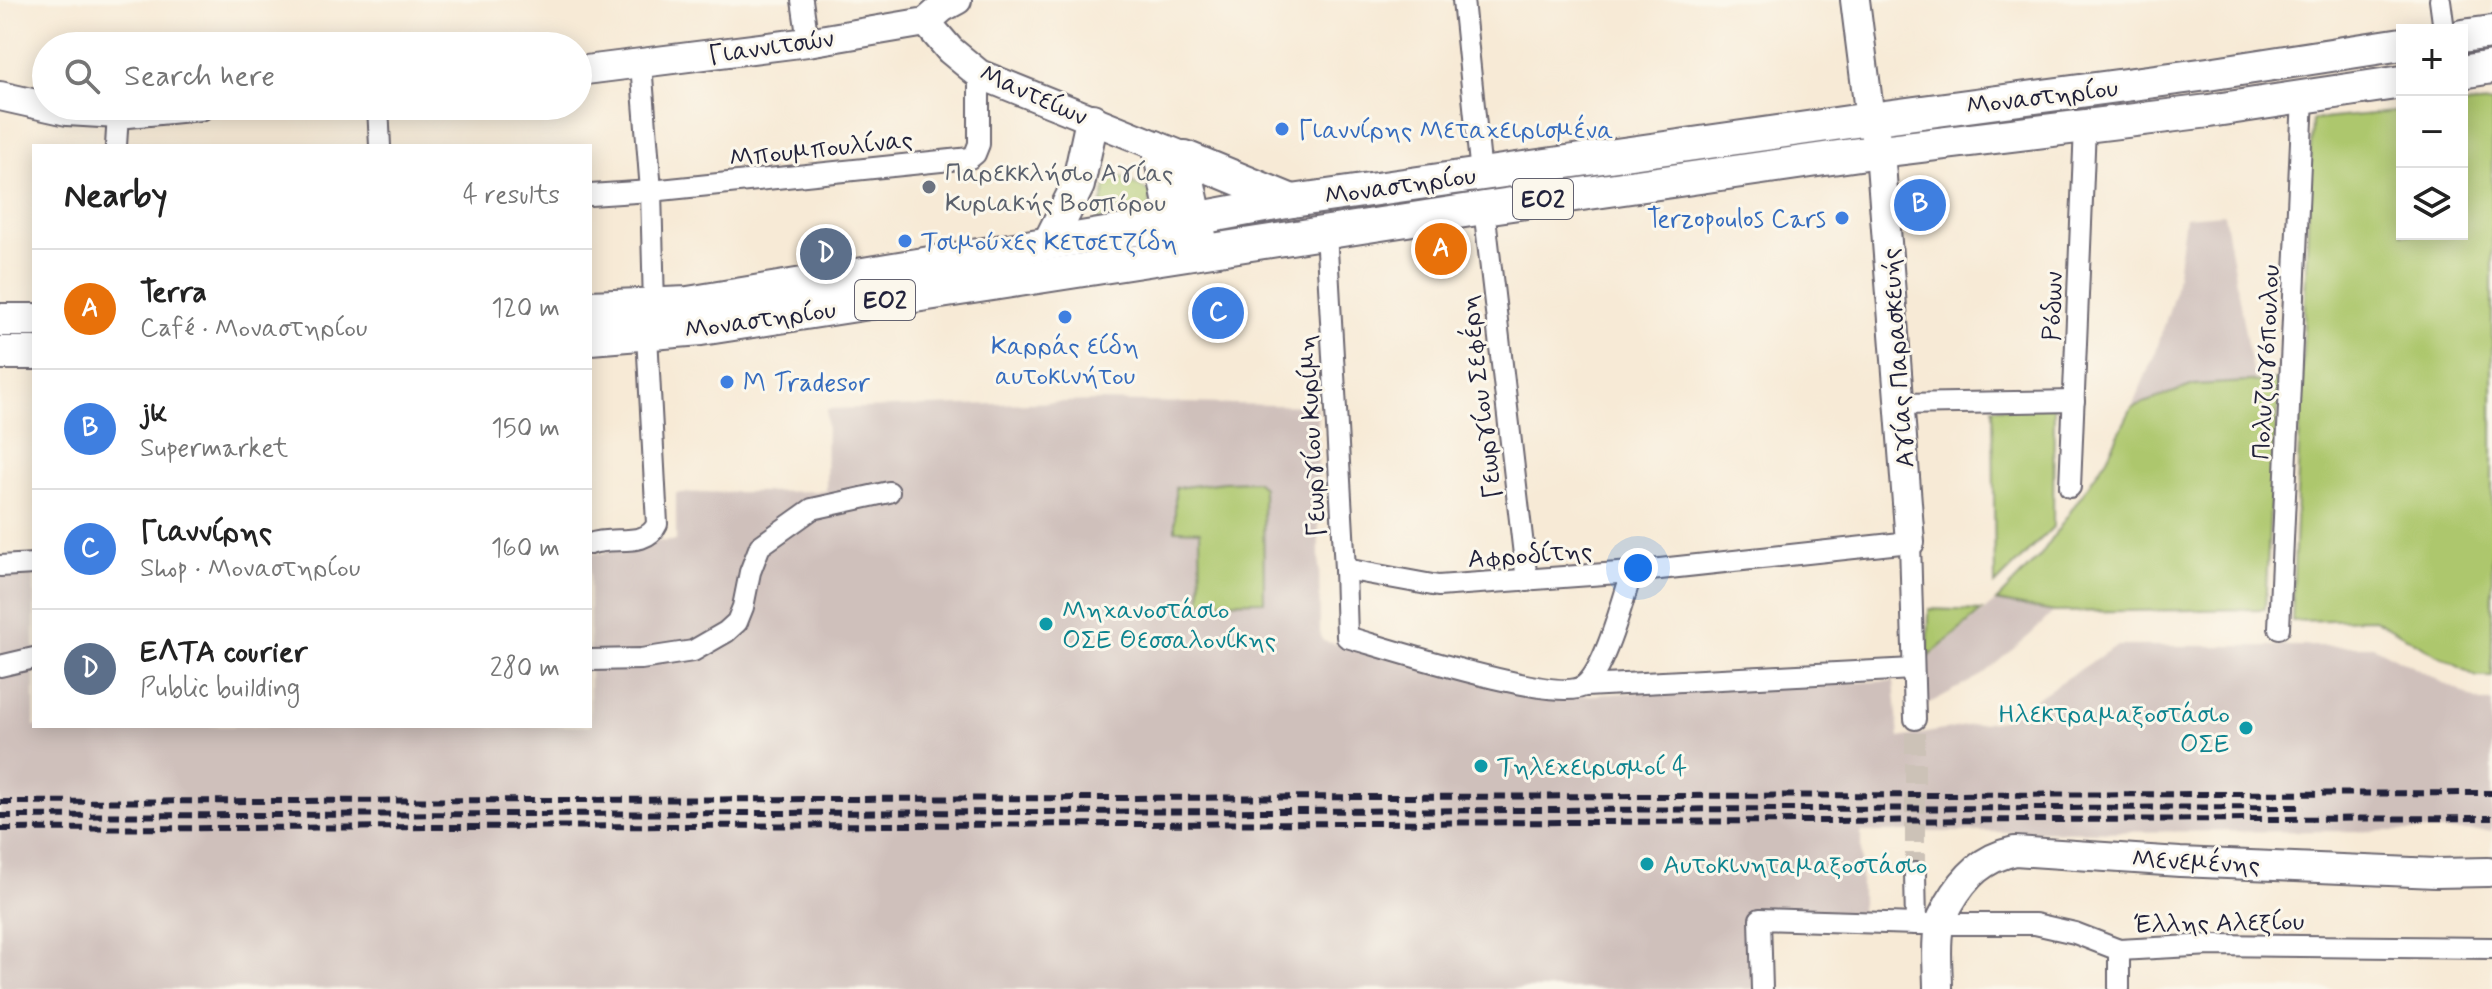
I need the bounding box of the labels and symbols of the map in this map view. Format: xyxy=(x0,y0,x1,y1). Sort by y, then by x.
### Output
street label: Γιαννιτσών xyxy=(706,22,836,74)
street label: Μαντείων xyxy=(974,57,1093,135)
street label: Μοναστηρίου xyxy=(1964,72,2120,124)
place label: Γιαννίρης Μεταχειρισμένα xyxy=(1298,114,1614,148)
marker: Γιαννίρης Μεταχειρισμένα xyxy=(1273,120,1291,138)
street label: Μπουμπουλίνας xyxy=(728,123,915,177)
place label: Παρεκκλήσιο Αγίας Κυριακής Βοσπόρου xyxy=(945,157,1173,221)
street label: Μοναστηρίου xyxy=(1322,160,1478,214)
pin: B xyxy=(1894,175,1946,235)
marker: Παρεκκλήσιο Αγίας Κυριακής Βοσπόρου xyxy=(920,178,938,196)
road number: ΕΟ2 xyxy=(1513,179,1573,219)
place label: Terzopoulos Cars xyxy=(1647,203,1826,237)
marker: Terzopoulos Cars xyxy=(1833,209,1851,227)
pin: A xyxy=(1415,219,1467,279)
pin: D xyxy=(800,224,852,284)
place label: Τσιμούχες Κετσετζίδη xyxy=(921,226,1178,260)
marker: Τσιμούχες Κετσετζίδη xyxy=(896,232,914,250)
street label: Αγίας Παρασκευής xyxy=(1874,247,1924,469)
street label: Πολυζωγόπουλου xyxy=(2245,264,2289,460)
street label: Ρόδων xyxy=(2036,271,2072,341)
road number: ΕΟ2 xyxy=(855,280,915,320)
pin: C xyxy=(1192,283,1244,343)
street label: Γεωργίου Σεφέρη xyxy=(1453,293,1511,500)
street label: Μοναστηρίου xyxy=(682,294,838,348)
marker: Καρράς είδη αυτοκινήτου xyxy=(1056,308,1074,326)
place label: Καρράς είδη αυτοκινήτου xyxy=(991,330,1139,394)
street label: Γεωργίου Κυρίμη xyxy=(1291,334,1335,538)
place label: M Tradesor xyxy=(743,367,871,401)
marker: M Tradesor xyxy=(718,373,736,391)
street label: Αφροδίτης xyxy=(1467,535,1594,577)
your location xyxy=(1618,548,1658,588)
place label: Μηχανοστάσιο ΟΣΕ Θεσσαλονίκης xyxy=(1062,594,1276,658)
marker: Μηχανοστάσιο ΟΣΕ Θεσσαλονίκης xyxy=(1037,615,1055,633)
place label: Ηλεκτραμαξοστάσιο ΟΣΕ xyxy=(1998,698,2230,762)
marker: Ηλεκτραμαξοστάσιο ΟΣΕ xyxy=(2237,719,2255,737)
place label: Τηλεχειρισμοί 4 xyxy=(1497,751,1687,785)
marker: Τηλεχειρισμοί 4 xyxy=(1472,757,1490,775)
street label: Μενεμένης xyxy=(2131,843,2261,883)
place label: Αυτοκινηταμαξοστάσιο xyxy=(1663,849,1927,883)
marker: Αυτοκινηταμαξοστάσιο xyxy=(1638,855,1656,873)
street label: Έλλης Αλεξίου xyxy=(2133,906,2305,942)

